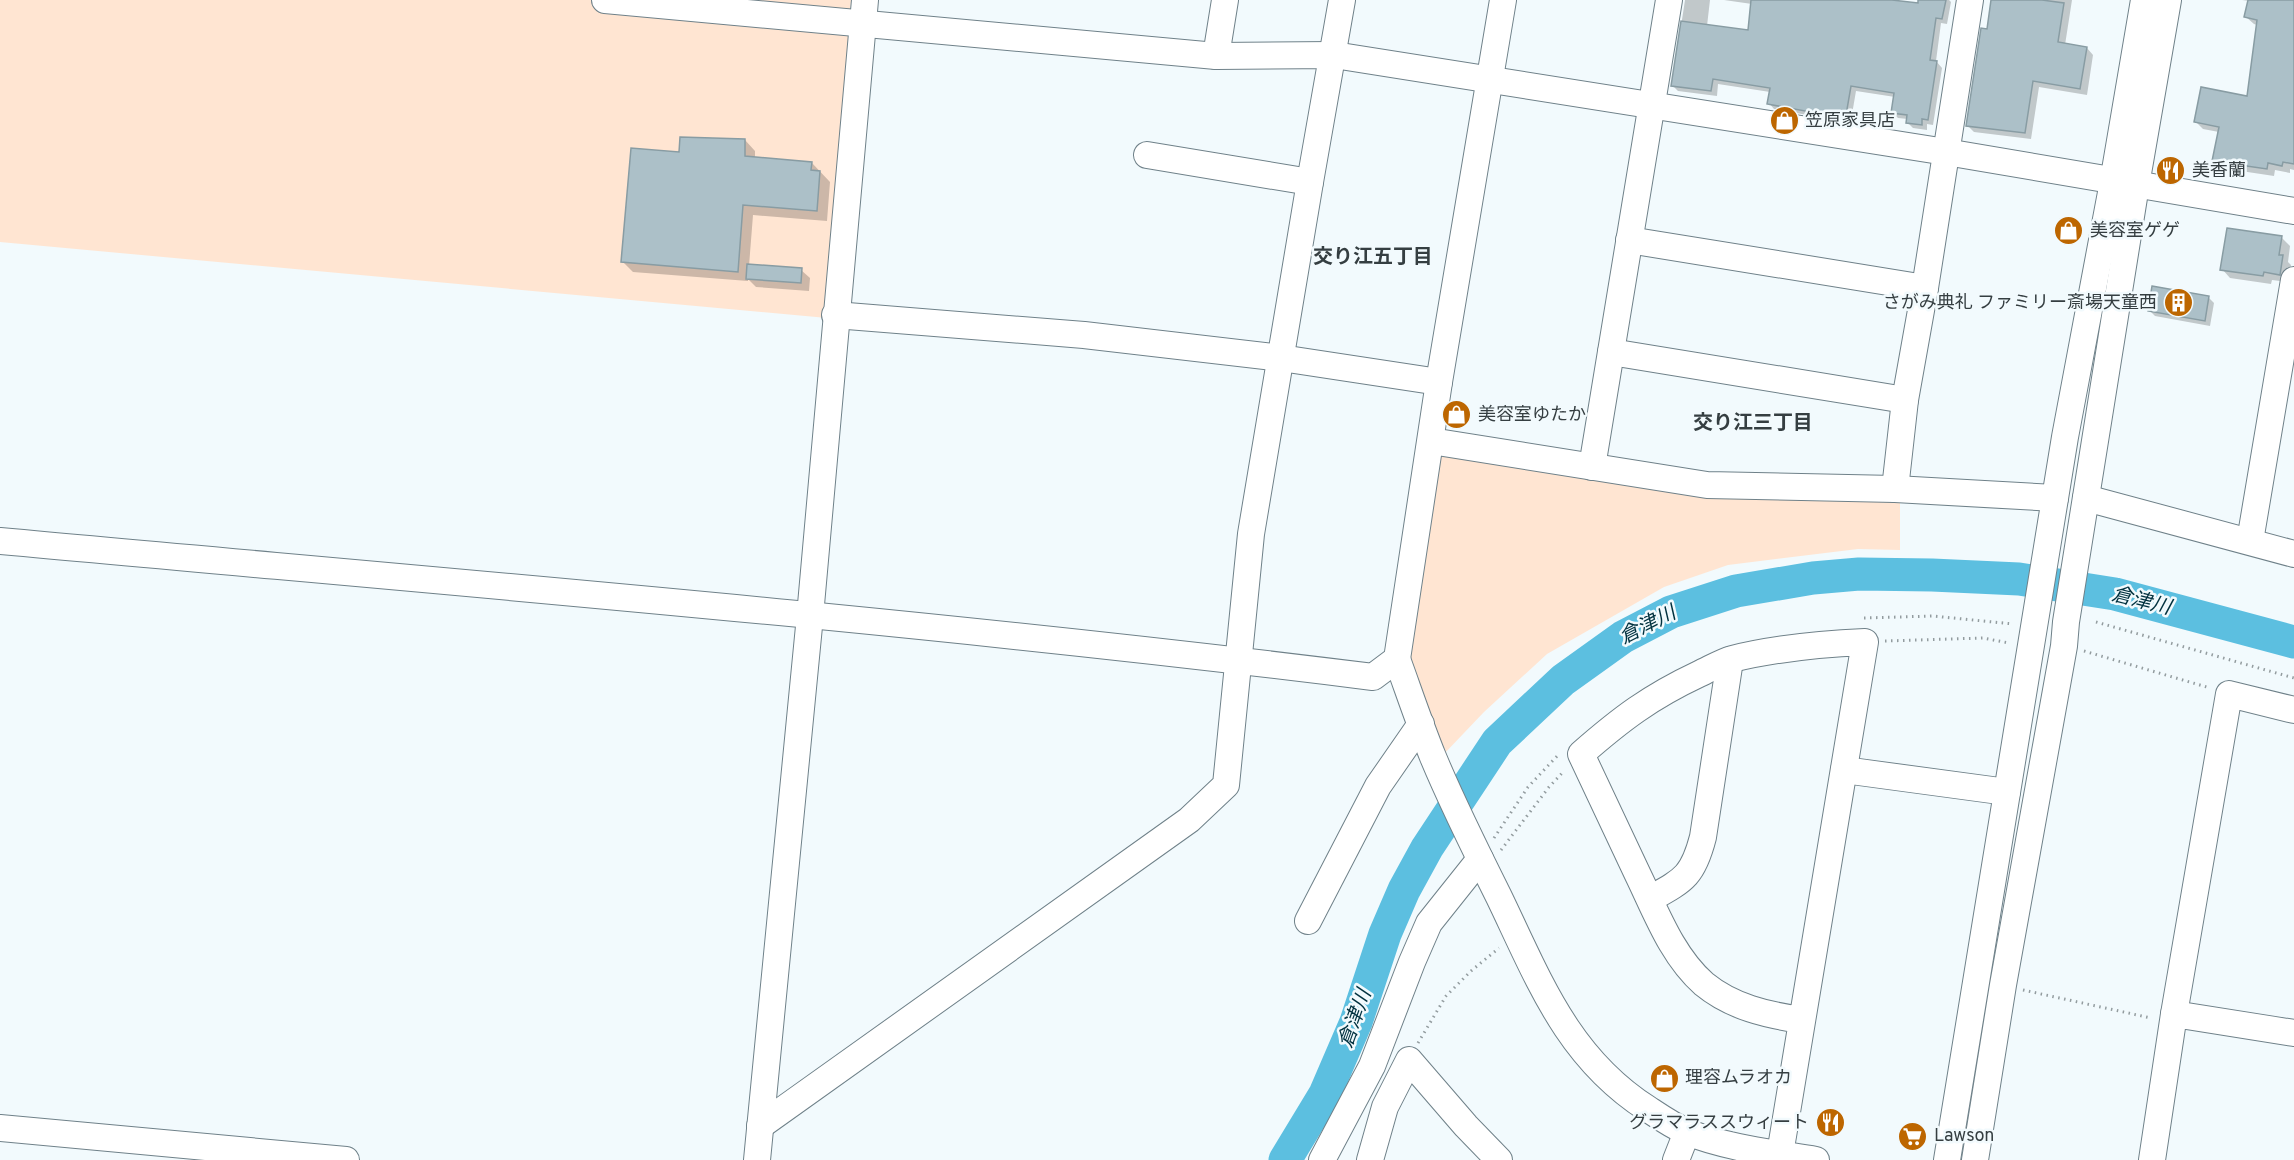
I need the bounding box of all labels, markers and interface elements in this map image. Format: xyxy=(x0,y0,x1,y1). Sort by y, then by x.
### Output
shop icon: 笠原家具店 xyxy=(1768,105,1800,137)
place label: 笠原家具店 xyxy=(1805,110,1895,133)
restaurant icon: 美香蘭 xyxy=(2155,155,2187,187)
place label: 美香蘭 xyxy=(2192,160,2246,183)
shop icon: 美容室ゲゲ xyxy=(2053,215,2085,247)
place label: 美容室ゲゲ xyxy=(2090,220,2180,243)
district label: 交り江五丁目 xyxy=(1313,245,1433,271)
building icon: さがみ典礼 ファミリー斎場天童西 xyxy=(2162,287,2194,319)
place label: さがみ典礼 ファミリー斎場天童西 xyxy=(1883,292,2157,315)
shop icon: 美容室ゆたか xyxy=(1441,399,1473,431)
place label: 美容室ゆたか xyxy=(1478,404,1586,427)
district label: 交り江三丁目 xyxy=(1693,411,1813,437)
water label: 倉津川 xyxy=(2109,582,2175,622)
water label: 倉津川 xyxy=(1615,600,1682,651)
water label: 倉津川 xyxy=(1334,984,1379,1052)
shop icon: 理容ムラオカ xyxy=(1648,1062,1680,1094)
place label: 理容ムラオカ xyxy=(1685,1067,1792,1090)
restaurant icon: グラマラススウィート xyxy=(1814,1107,1846,1139)
place label: グラマラススウィート xyxy=(1629,1112,1809,1135)
supermarket icon: Lawson xyxy=(1897,1120,1929,1152)
place label: Lawson xyxy=(1934,1125,1994,1148)

